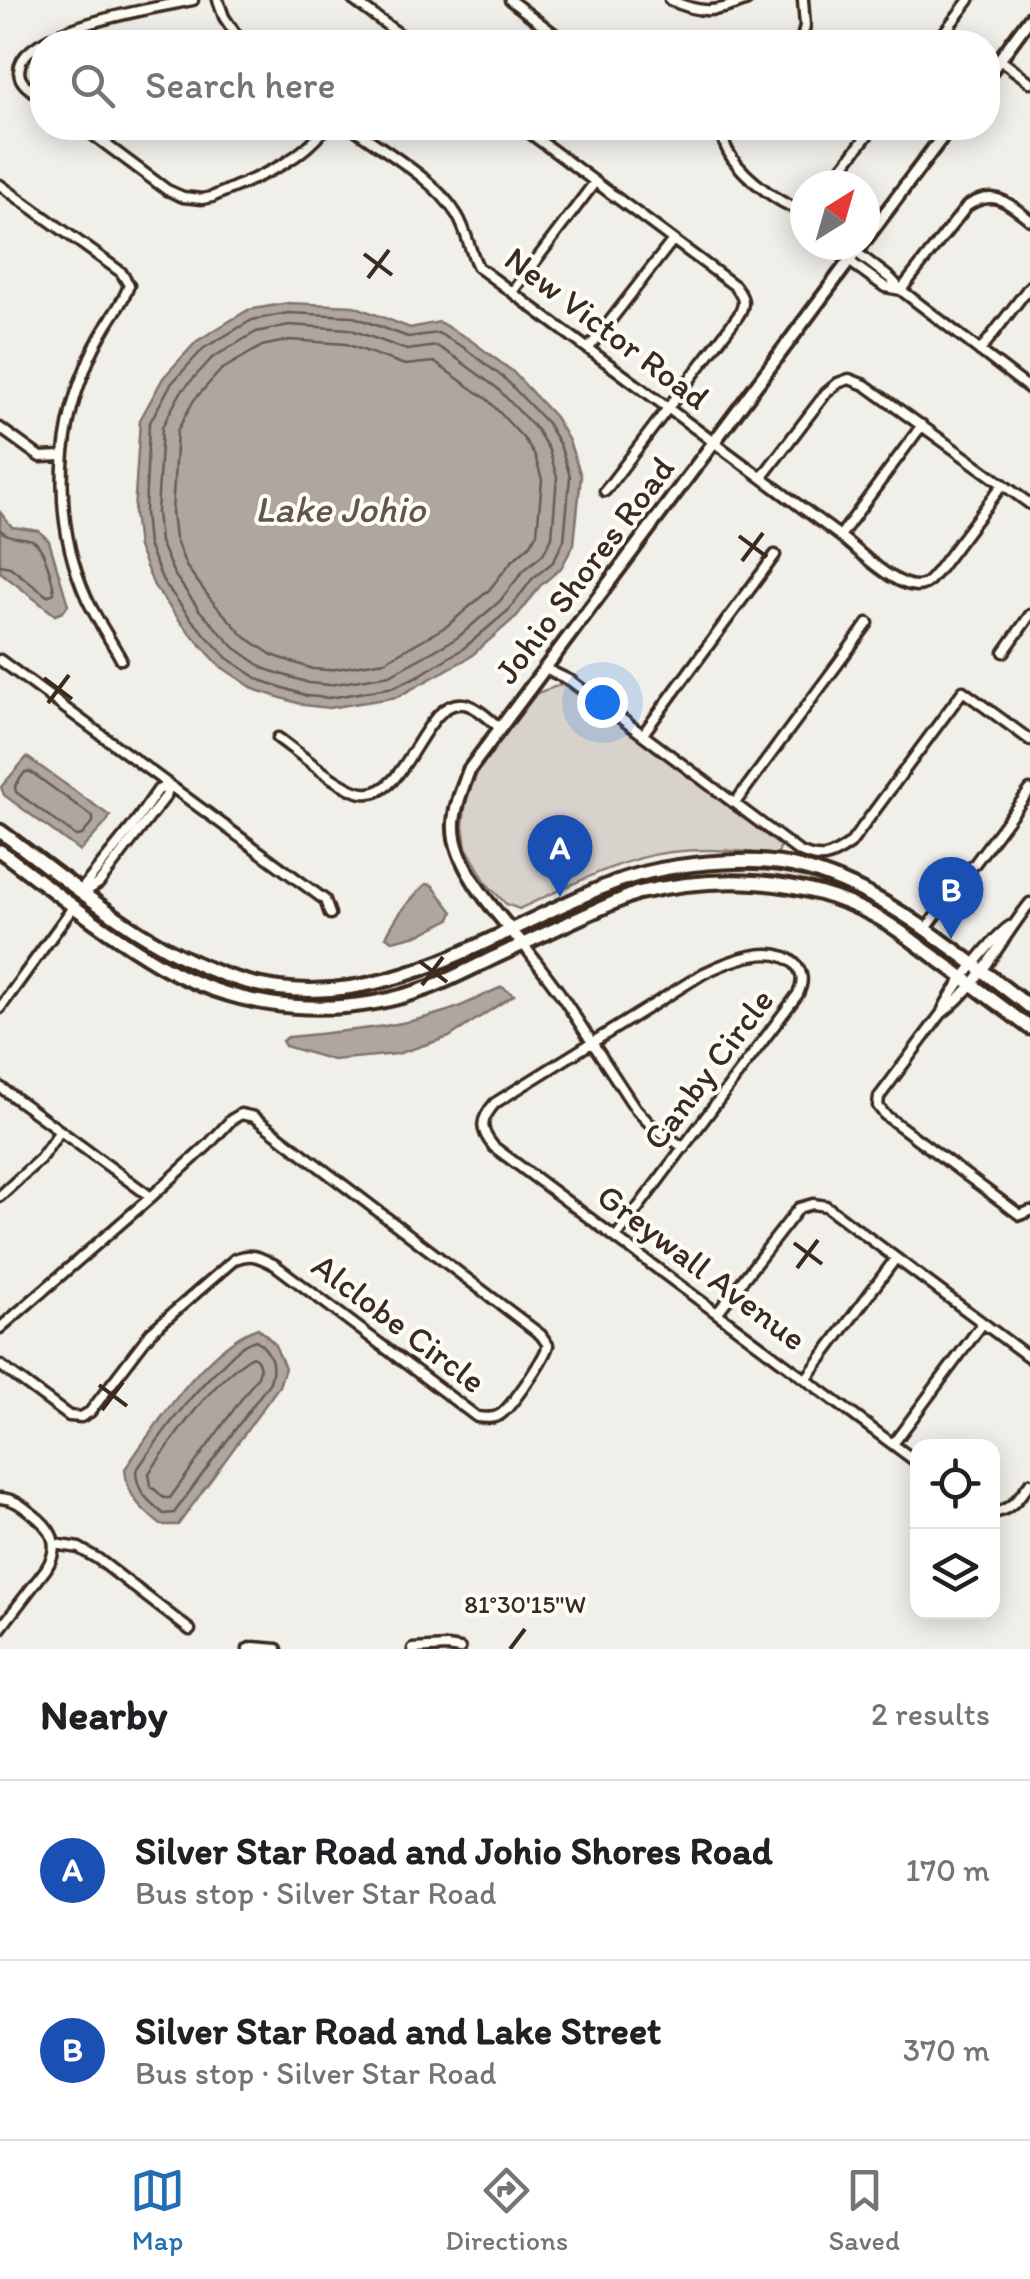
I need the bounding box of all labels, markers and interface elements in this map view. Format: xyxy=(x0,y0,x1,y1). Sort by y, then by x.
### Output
search box xyxy=(30,30,1000,140)
icon: search xyxy=(65,58,120,113)
text: Search here xyxy=(145,62,336,108)
north arrow xyxy=(790,170,880,260)
street label: New Victor Road xyxy=(497,237,718,419)
street label: Johio Shores Road xyxy=(485,448,683,692)
water label: Lake Johio xyxy=(255,486,427,532)
your location xyxy=(577,677,628,728)
pin: A xyxy=(528,814,592,897)
pin: B xyxy=(918,856,984,939)
street label: Canby Circle xyxy=(634,980,782,1158)
street label: Greywall Avenue xyxy=(589,1175,815,1359)
street label: Alclobe Circle xyxy=(304,1244,494,1402)
map controls xyxy=(910,1439,1000,1619)
button: locate xyxy=(910,1439,1000,1529)
button: layers xyxy=(910,1529,1000,1619)
text: 81°30'15"W xyxy=(464,1589,586,1619)
text: Nearby xyxy=(40,1689,167,1740)
text: 2 results xyxy=(871,1695,990,1733)
text: Silver Star Road and Johio Shores Road xyxy=(135,1828,773,1874)
text: A xyxy=(62,1851,83,1889)
text: 170 m xyxy=(905,1851,990,1889)
text: Bus stop · Silver Star Road xyxy=(135,1874,497,1912)
text: Silver Star Road and Lake Street xyxy=(135,2008,661,2054)
text: B xyxy=(62,2031,83,2069)
text: 370 m xyxy=(903,2031,990,2069)
text: Bus stop · Silver Star Road xyxy=(135,2054,497,2092)
tab: Map xyxy=(130,2163,185,2257)
tab: Directions xyxy=(445,2163,568,2257)
tab: Saved xyxy=(828,2163,900,2257)

